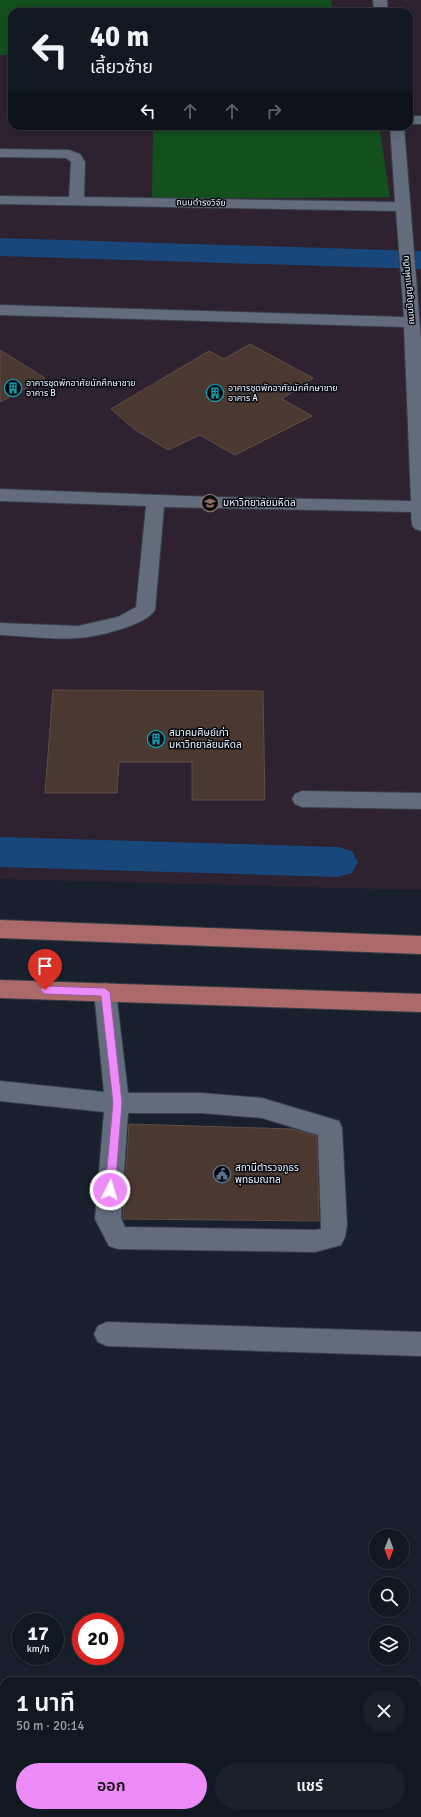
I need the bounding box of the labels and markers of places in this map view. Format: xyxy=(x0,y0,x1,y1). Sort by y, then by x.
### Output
building icon: อาคารชุดพักอาศัยนักศึกษาชาย อาคาร B xyxy=(3,378,23,398)
place label: อาคารชุดพักอาศัยนักศึกษาชาย อาคาร B xyxy=(26,378,136,399)
building icon: อาคารชุดพักอาศัยนักศึกษาชาย อาคาร A xyxy=(205,383,225,403)
place label: อาคารชุดพักอาศัยนักศึกษาชาย อาคาร A xyxy=(228,383,338,404)
school or university icon: มหาวิทยาลัยมหิดล xyxy=(200,493,220,513)
place label: มหาวิทยาลัยมหิดล xyxy=(223,497,296,509)
place label: สมาคมศิษย์เก่า มหาวิทยาลัยมหิดล xyxy=(169,726,242,751)
building icon: สมาคมศิษย์เก่า มหาวิทยาลัยมหิดล xyxy=(146,729,166,749)
pin xyxy=(28,949,62,990)
place label: สถานีตำรวจภูธร พุทธมณฑล xyxy=(235,1162,299,1186)
public building icon: สถานีตำรวจภูธร พุทธมณฑล xyxy=(212,1164,232,1184)

